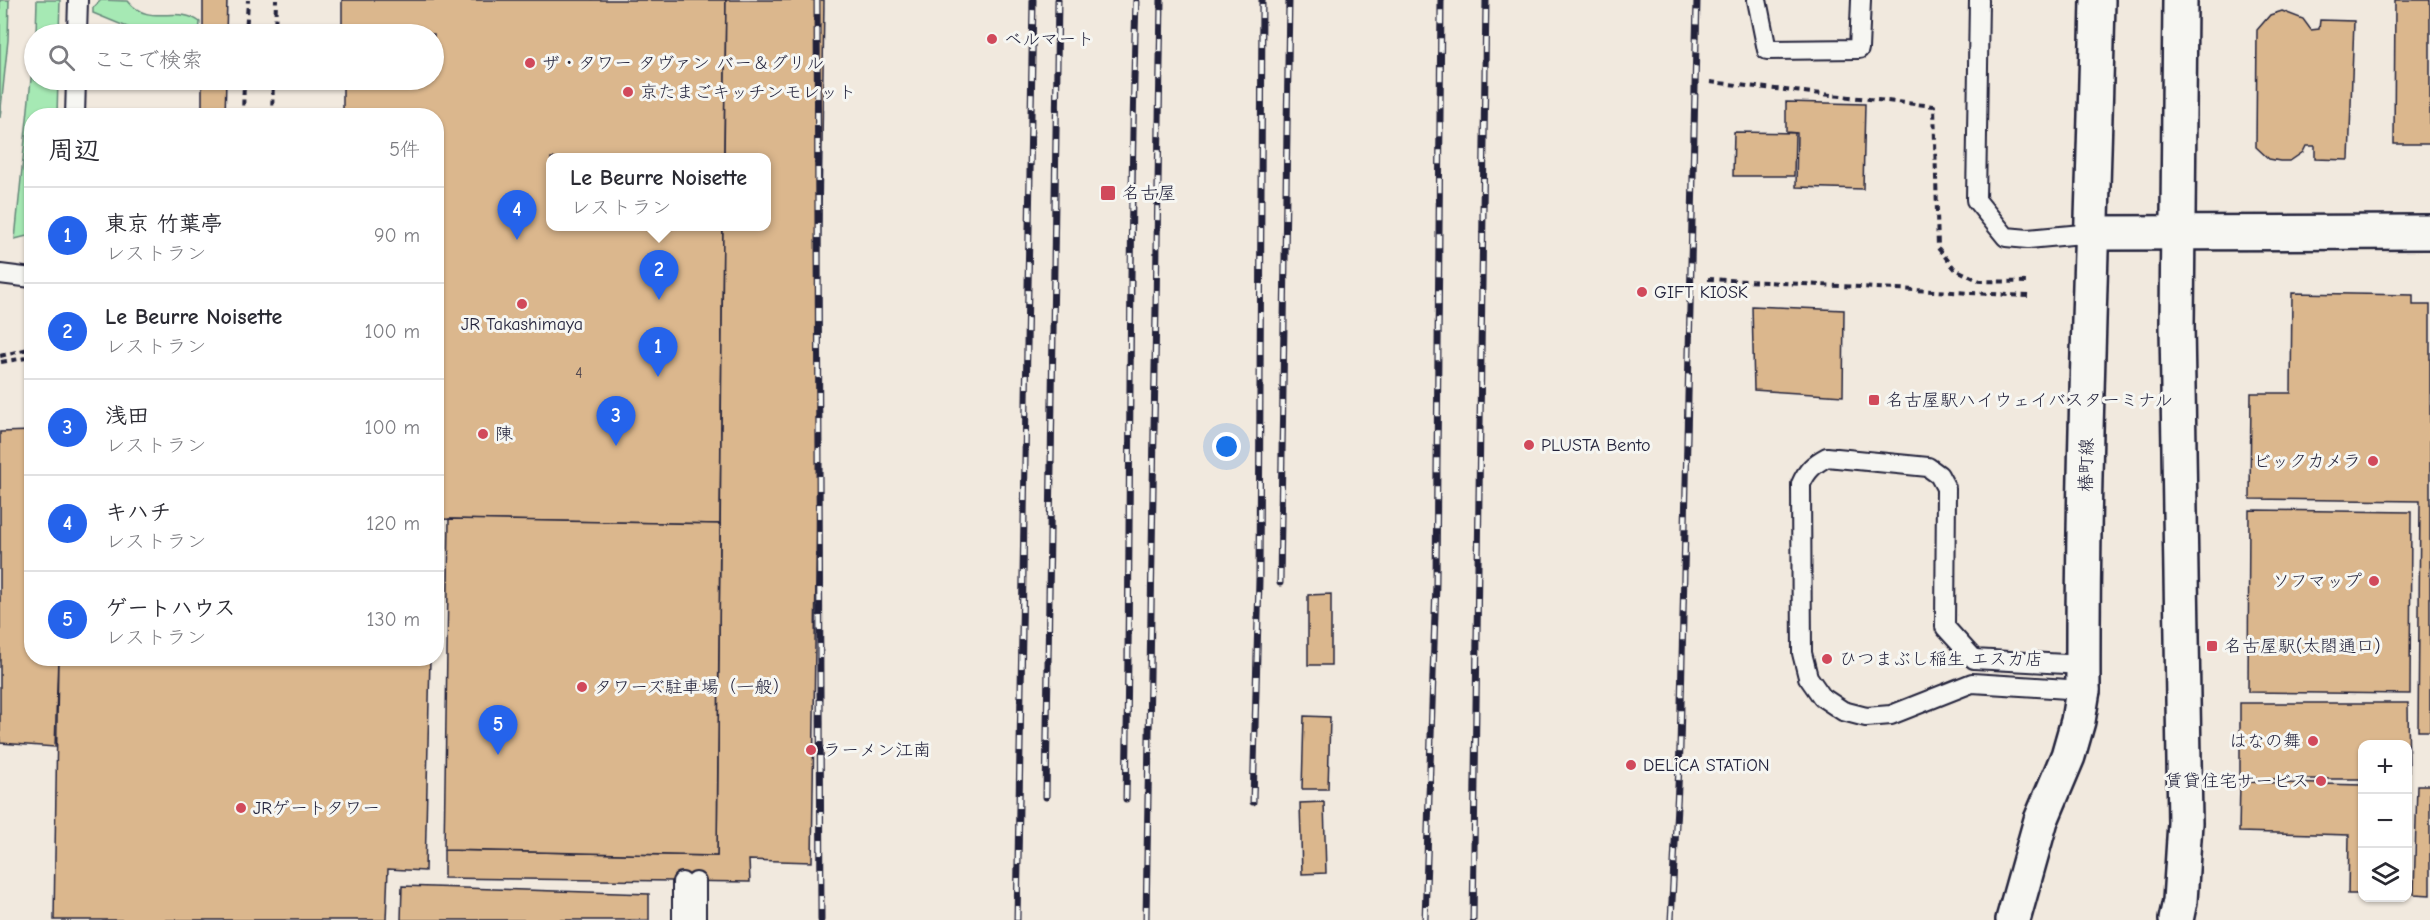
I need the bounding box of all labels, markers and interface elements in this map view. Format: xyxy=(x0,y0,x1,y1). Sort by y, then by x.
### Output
search box xyxy=(24,24,444,90)
place label: ベルマート xyxy=(1004,29,1094,50)
marker: ベルマート xyxy=(985,32,999,46)
icon: search xyxy=(45,41,78,74)
text: ここで検索 xyxy=(93,47,203,73)
place label: ザ・タワー タヴァン バー＆グリル xyxy=(542,53,824,74)
marker: ザ・タワー タヴァン バー＆グリル xyxy=(523,56,537,70)
place label: 京たまごキッチンモレット xyxy=(640,82,856,103)
marker: 京たまごキッチンモレット xyxy=(621,85,635,99)
text: 周辺 xyxy=(48,136,100,166)
text: 5件 xyxy=(389,138,420,161)
popup xyxy=(546,153,771,231)
text: Le Beurre Noisette xyxy=(570,165,747,191)
place label: 名古屋 xyxy=(1122,183,1176,204)
marker: 名古屋 xyxy=(1099,184,1117,202)
pin: 4 xyxy=(498,190,536,240)
text: レストラン xyxy=(570,196,672,219)
text: 東京 竹葉亭 xyxy=(105,211,223,237)
text: 1 xyxy=(64,224,71,247)
text: 90 m xyxy=(374,224,420,247)
text: レストラン xyxy=(105,242,207,265)
pin: 2 xyxy=(640,250,678,300)
place label: GIFT KIOSK xyxy=(1654,282,1748,303)
marker: GIFT KIOSK xyxy=(1635,285,1649,299)
marker: JR Takashimaya xyxy=(515,297,529,311)
text: Le Beurre Noisette xyxy=(105,304,282,330)
place label: JR Takashimaya xyxy=(461,314,583,335)
text: 2 xyxy=(63,320,72,343)
text: 100 m xyxy=(365,320,420,343)
pin: 1 xyxy=(638,328,678,377)
text: レストラン xyxy=(105,335,207,358)
house number: 4 xyxy=(575,364,583,382)
place label: 名古屋駅ハイウェイバスターミナル xyxy=(1886,390,2173,411)
marker: 名古屋駅ハイウェイバスターミナル xyxy=(1867,393,1881,407)
pin: 3 xyxy=(596,396,636,446)
text: 浅田 xyxy=(105,403,149,429)
text: 3 xyxy=(63,416,72,439)
text: 100 m xyxy=(365,416,420,439)
place label: 陳 xyxy=(495,424,513,445)
marker: 陳 xyxy=(476,427,490,441)
your location xyxy=(1212,432,1241,461)
text: レストラン xyxy=(105,434,207,457)
place label: PLUSTA Bento xyxy=(1541,435,1650,456)
marker: PLUSTA Bento xyxy=(1522,438,1536,452)
street label: 椿町線 xyxy=(2076,438,2097,492)
place label: ビックカメラ xyxy=(2253,451,2361,472)
marker: ビックカメラ xyxy=(2366,454,2380,468)
text: キハチ xyxy=(105,499,171,525)
text: 4 xyxy=(63,512,72,535)
text: 120 m xyxy=(366,512,420,535)
text: レストラン xyxy=(105,530,207,553)
place label: ソフマップ xyxy=(2272,571,2362,592)
marker: ソフマップ xyxy=(2367,574,2381,588)
text: ゲートハウス xyxy=(105,595,236,621)
text: 5 xyxy=(62,608,73,631)
text: 130 m xyxy=(367,608,420,631)
text: レストラン xyxy=(105,626,207,649)
place label: 名古屋駅(太閤通口) xyxy=(2224,636,2380,657)
marker: 名古屋駅(太閤通口) xyxy=(2205,639,2219,653)
place label: ひつまぶし稲生 エスカ店 xyxy=(1839,649,2043,670)
marker: ひつまぶし稲生 エスカ店 xyxy=(1820,652,1834,666)
place label: タワーズ駐車場（一般） xyxy=(594,677,791,698)
marker: タワーズ駐車場（一般） xyxy=(575,680,589,694)
pin: 5 xyxy=(478,706,518,755)
place label: はなの舞 xyxy=(2229,731,2301,752)
marker: はなの舞 xyxy=(2306,734,2320,748)
place label: ラーメン江南 xyxy=(823,740,931,761)
map controls xyxy=(2358,740,2412,902)
button: + xyxy=(2358,740,2412,794)
marker: ラーメン江南 xyxy=(804,743,818,757)
place label: DELiCA STATiON xyxy=(1643,755,1770,776)
marker: DELiCA STATiON xyxy=(1624,758,1638,772)
place label: 賃貸住宅サービス xyxy=(2165,771,2309,792)
marker: 賃貸住宅サービス xyxy=(2314,774,2328,788)
button: − xyxy=(2358,794,2412,848)
place label: JRゲートタワー xyxy=(253,798,380,819)
marker: JRゲートタワー xyxy=(234,801,248,815)
button: layers xyxy=(2358,848,2412,902)

